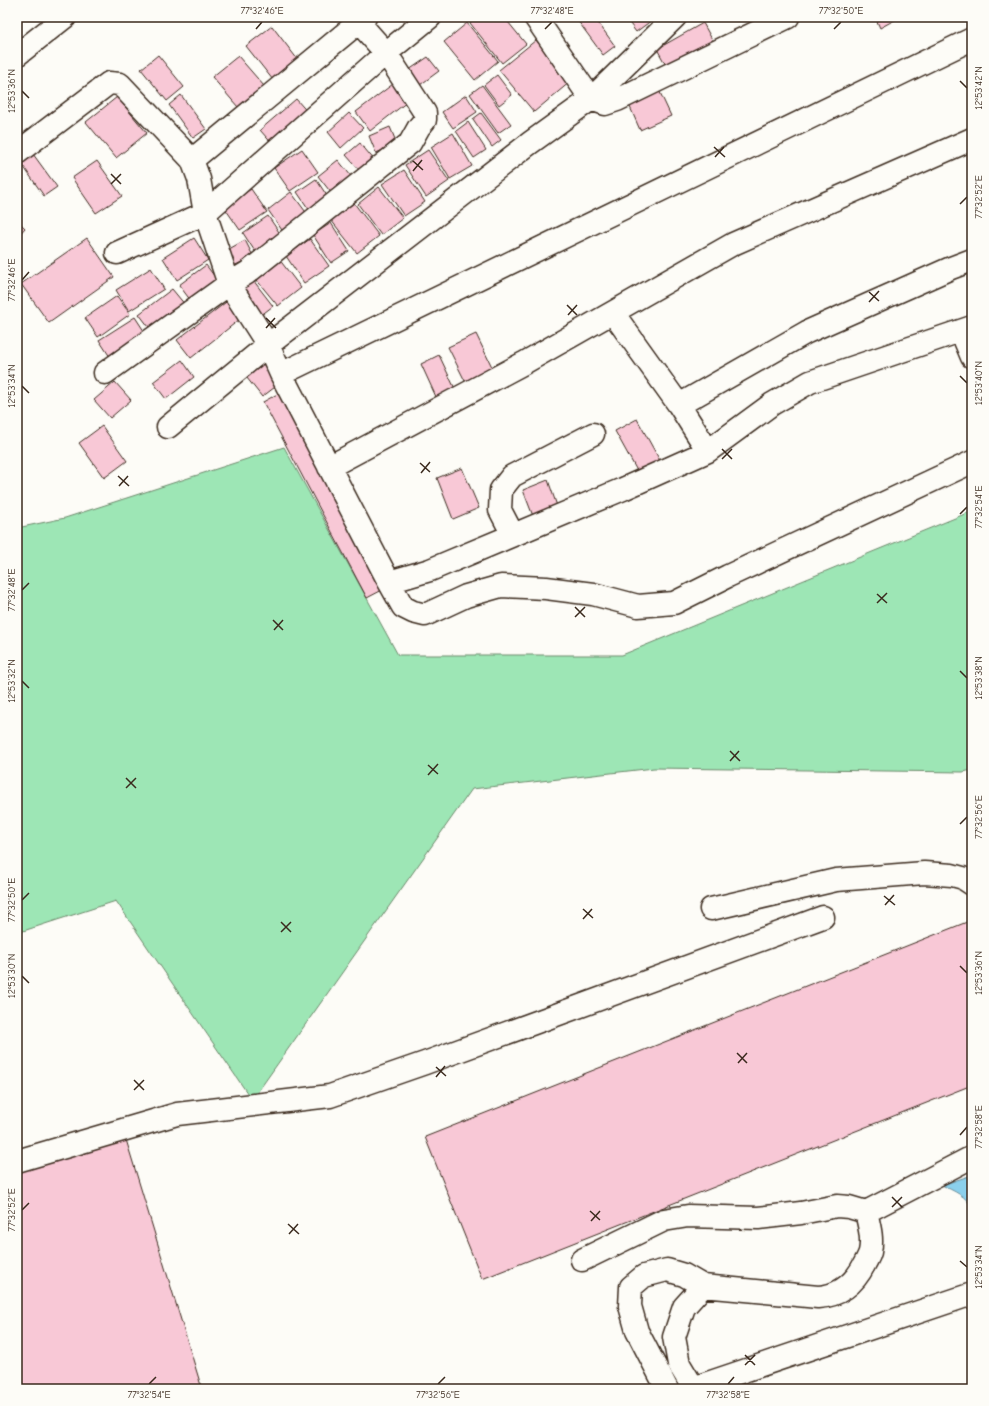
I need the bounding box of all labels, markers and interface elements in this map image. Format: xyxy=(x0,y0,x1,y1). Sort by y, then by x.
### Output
text: 77°32'46"E xyxy=(240,5,284,17)
text: 77°32'48"E xyxy=(531,5,573,17)
text: 77°32'50"E xyxy=(819,5,863,17)
text: 12°53'42"N xyxy=(973,66,985,110)
text: 12°53'36"N xyxy=(6,69,18,113)
text: 77°32'52"E xyxy=(973,175,985,219)
text: 77°32'46"E xyxy=(6,258,18,302)
text: 12°53'40"N xyxy=(973,361,985,405)
text: 12°53'34"N xyxy=(6,364,18,408)
text: 77°32'54"E xyxy=(973,485,985,529)
text: 77°32'48"E xyxy=(6,569,18,611)
text: 12°53'38"N xyxy=(973,656,985,700)
text: 12°53'32"N xyxy=(6,659,18,703)
text: 77°32'56"E xyxy=(973,795,985,839)
text: 77°32'50"E xyxy=(6,878,18,922)
text: 12°53'36"N xyxy=(973,951,985,995)
text: 12°53'30"N xyxy=(6,954,18,998)
text: 77°32'58"E xyxy=(973,1105,985,1149)
text: 77°32'52"E xyxy=(6,1188,18,1232)
text: 12°53'34"N xyxy=(973,1245,985,1289)
text: 77°32'54"E xyxy=(127,1389,171,1401)
text: 77°32'56"E xyxy=(416,1389,460,1401)
text: 77°32'58"E xyxy=(706,1389,750,1401)

